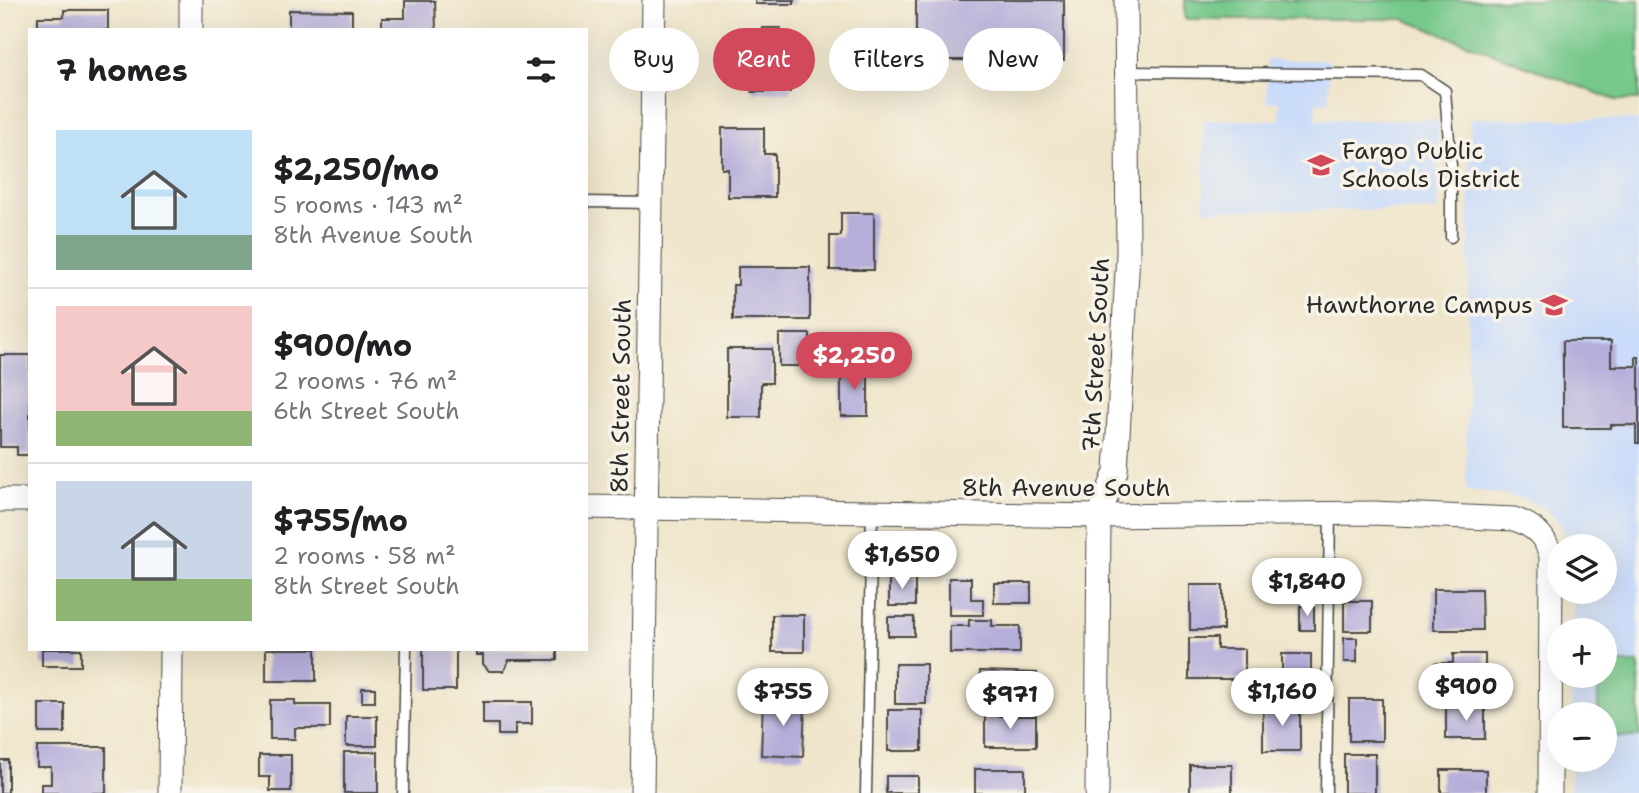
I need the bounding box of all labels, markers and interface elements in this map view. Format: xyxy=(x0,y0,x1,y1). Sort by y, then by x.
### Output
chip: Buy xyxy=(609,28,699,91)
chip: Rent xyxy=(713,28,815,91)
chip: Filters xyxy=(829,28,949,91)
chip: New xyxy=(963,28,1063,91)
text: 7 homes xyxy=(56,50,188,91)
icon: filters xyxy=(522,51,560,89)
place label: Fargo Public Schools District xyxy=(1342,135,1520,195)
text: $2,250/mo xyxy=(273,149,439,190)
school or university icon: Fargo Public Schools District xyxy=(1306,150,1336,180)
icon: home xyxy=(112,158,196,242)
text: 5 rooms · 143 m² xyxy=(273,190,463,220)
text: 8th Avenue South xyxy=(273,220,473,250)
street label: 7th Street South xyxy=(1075,257,1117,453)
place label: Hawthorne Campus xyxy=(1306,289,1533,321)
school or university icon: Hawthorne Campus xyxy=(1539,290,1569,320)
street label: 8th Street South xyxy=(603,298,639,494)
text: $900/mo xyxy=(273,325,412,366)
pin: $2,250 xyxy=(797,332,911,392)
icon: home xyxy=(112,334,196,418)
text: $2,250 xyxy=(812,340,896,370)
text: 2 rooms · 76 m² xyxy=(273,366,457,396)
text: 6th Street South xyxy=(273,396,460,426)
street label: 8th Avenue South xyxy=(962,472,1170,504)
text: $755/mo xyxy=(273,500,408,541)
icon: home xyxy=(112,509,196,593)
pin: $1,650 xyxy=(845,532,959,591)
map controls xyxy=(1547,534,1617,772)
button: layers xyxy=(1547,534,1617,604)
text: $1,650 xyxy=(864,539,940,569)
text: 2 rooms · 58 m² xyxy=(273,541,456,571)
pin: $1,840 xyxy=(1250,558,1364,618)
text: $1,840 xyxy=(1268,566,1346,596)
text: 8th Street South xyxy=(273,571,460,601)
button: + xyxy=(1547,618,1617,688)
pin: $900 xyxy=(1425,664,1507,723)
pin: $755 xyxy=(742,668,824,728)
pin: $1,160 xyxy=(1225,668,1339,728)
text: $900 xyxy=(1434,671,1498,701)
pin: $971 xyxy=(969,672,1051,731)
text: $755 xyxy=(753,676,813,706)
text: $1,160 xyxy=(1247,676,1317,706)
text: $971 xyxy=(982,679,1038,709)
button: − xyxy=(1547,702,1617,772)

